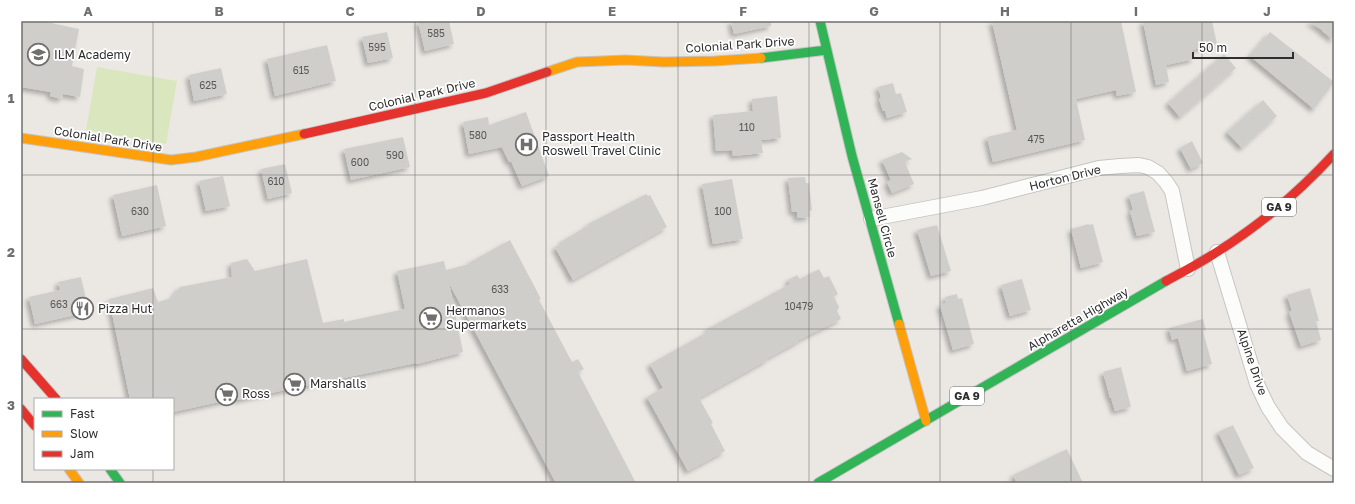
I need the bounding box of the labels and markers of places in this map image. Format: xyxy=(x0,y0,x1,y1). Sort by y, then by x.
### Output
school or university icon: ILM Academy xyxy=(26,42,52,68)
place label: ILM Academy xyxy=(54,47,131,62)
place label: Passport Health Roswell Travel Clinic xyxy=(542,129,661,158)
hospital icon: Passport Health Roswell Travel Clinic xyxy=(514,131,540,157)
restaurant icon: Pizza Hut xyxy=(70,296,96,322)
place label: Pizza Hut xyxy=(98,301,153,316)
place label: Hermanos Supermarkets xyxy=(446,303,527,332)
supermarket icon: Hermanos Supermarkets xyxy=(418,305,444,331)
supermarket icon: Marshalls xyxy=(281,371,307,397)
place label: Marshalls xyxy=(310,376,366,391)
supermarket icon: Ross xyxy=(213,381,239,407)
place label: Ross xyxy=(242,386,270,401)

